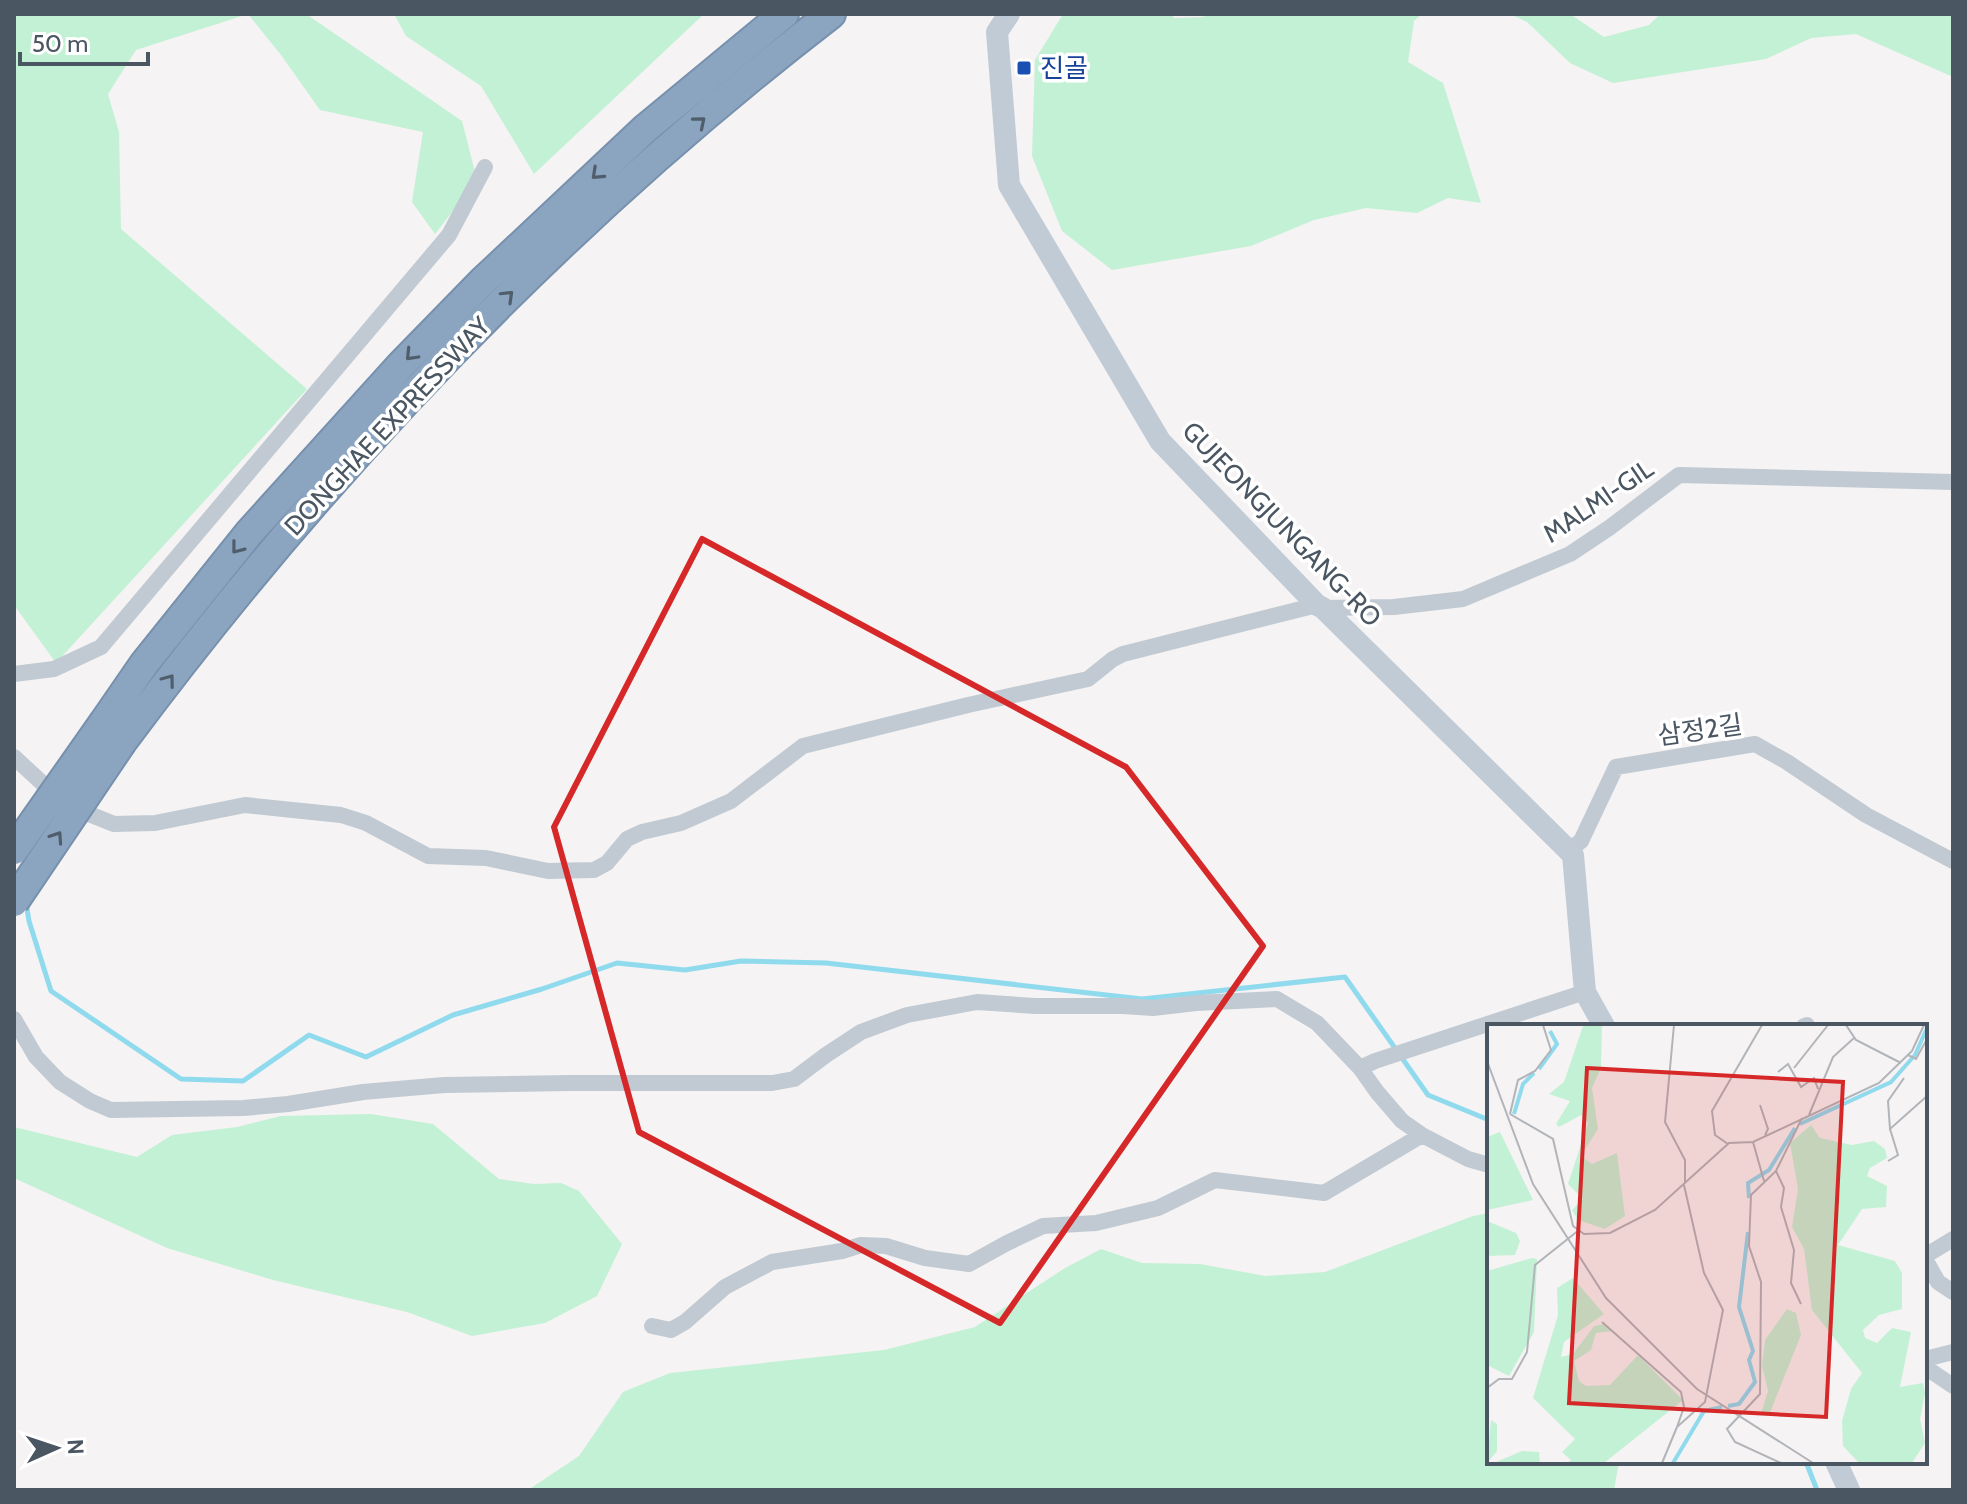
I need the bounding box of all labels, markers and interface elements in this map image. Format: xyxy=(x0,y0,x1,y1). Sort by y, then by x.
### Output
scale bar xyxy=(20,16,148,66)
text: 50 m xyxy=(32,29,88,58)
place label: 진골 xyxy=(1040,52,1088,84)
marker: 진골 xyxy=(1015,59,1033,77)
one-way arrow xyxy=(691,117,705,132)
one-way arrow xyxy=(592,164,607,178)
one-way arrow xyxy=(499,291,513,306)
street label: DONGHAE EXPRESSWAY xyxy=(277,310,497,542)
one-way arrow xyxy=(406,346,420,360)
street label: GUJEONGJUNGANG-RO xyxy=(1176,415,1388,633)
street label: MALMI-GIL xyxy=(1537,453,1659,549)
one-way arrow xyxy=(232,539,247,553)
one-way arrow xyxy=(159,674,173,688)
street label: 삼정2길 xyxy=(1655,708,1745,752)
one-way arrow xyxy=(47,831,62,845)
inset map xyxy=(1487,1024,1927,1464)
north arrow xyxy=(16,1408,96,1488)
text: N xyxy=(62,1439,89,1455)

